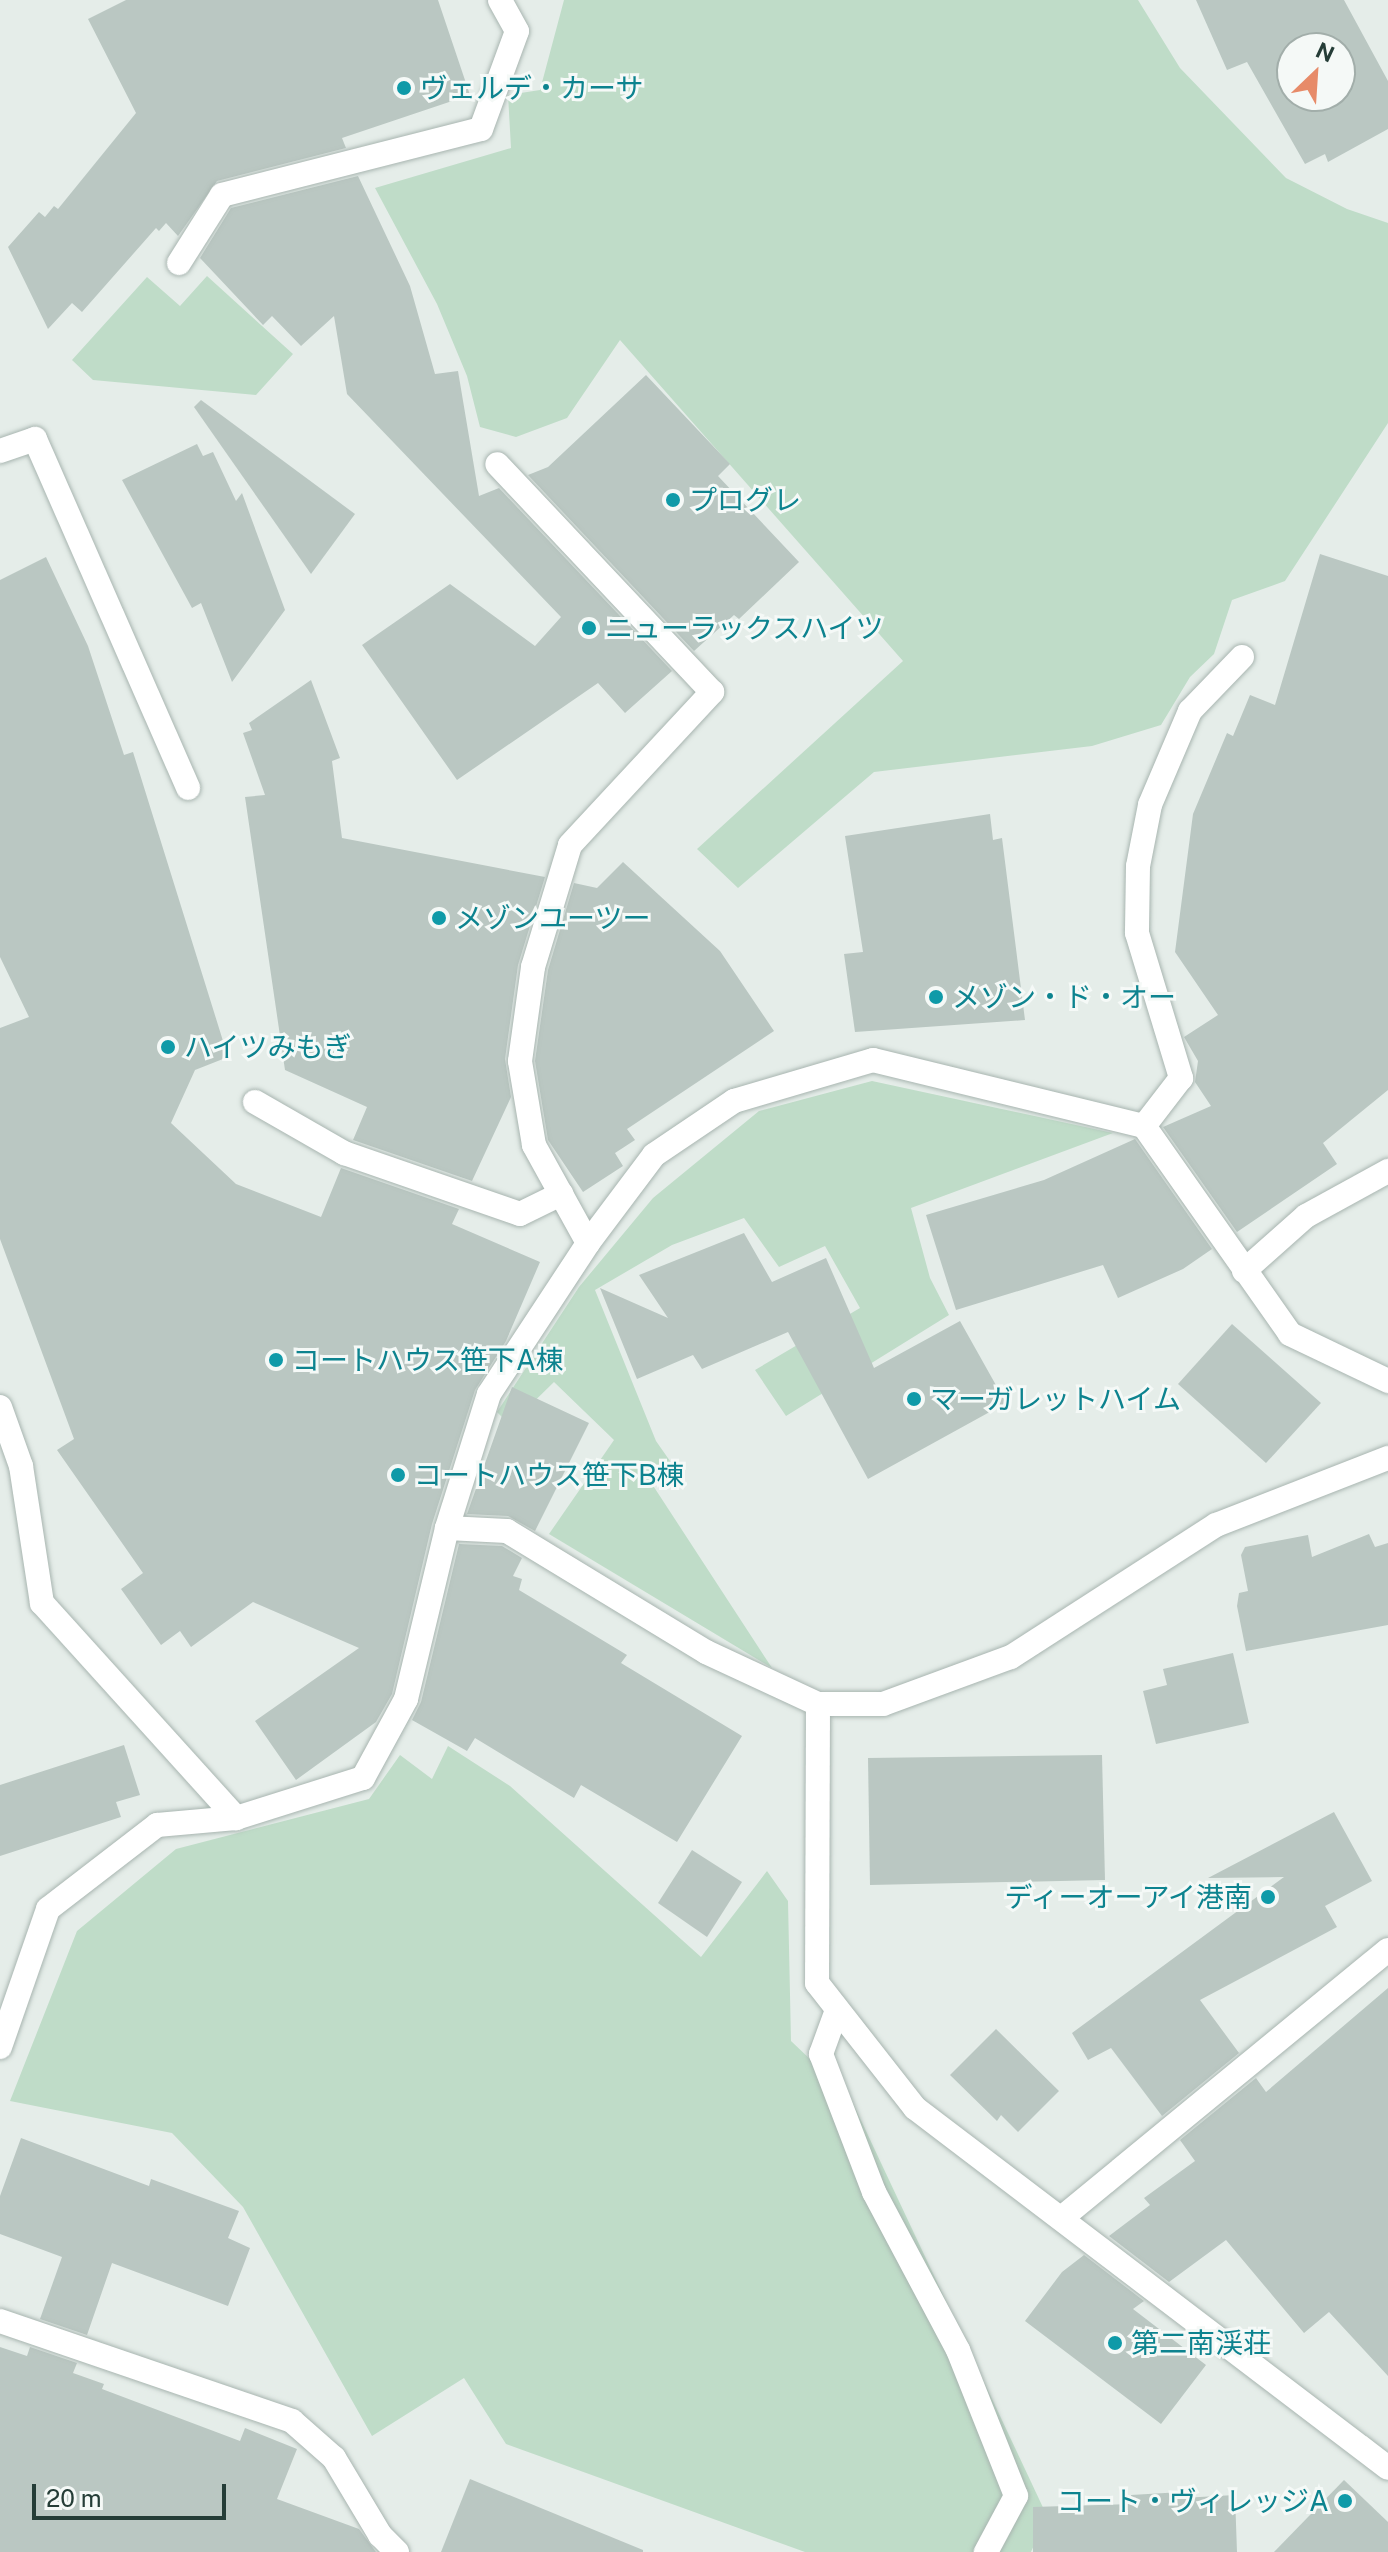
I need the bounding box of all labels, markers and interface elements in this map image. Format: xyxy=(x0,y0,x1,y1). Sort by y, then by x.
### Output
north arrow xyxy=(1276,32,1356,112)
text: N xyxy=(1312,37,1339,67)
place label: ヴェルデ・カーサ xyxy=(420,71,644,105)
marker: ヴェルデ・カーサ xyxy=(395,79,413,97)
place label: プログレ xyxy=(689,483,801,517)
marker: プログレ xyxy=(664,491,682,509)
place label: ニューラックスハイツ xyxy=(605,611,885,645)
marker: ニューラックスハイツ xyxy=(580,619,598,637)
place label: メゾンユーツー xyxy=(455,901,651,935)
marker: メゾンユーツー xyxy=(430,909,448,927)
place label: メゾン・ド・オー xyxy=(952,980,1176,1014)
marker: メゾン・ド・オー xyxy=(927,988,945,1006)
place label: ハイツみもぎ xyxy=(184,1030,352,1064)
marker: ハイツみもぎ xyxy=(159,1038,177,1056)
place label: コートハウス笹下A棟 xyxy=(292,1343,564,1377)
marker: コートハウス笹下A棟 xyxy=(267,1351,285,1369)
place label: マーガレットハイム xyxy=(930,1382,1182,1416)
marker: マーガレットハイム xyxy=(905,1390,923,1408)
place label: コートハウス笹下B棟 xyxy=(414,1458,685,1492)
marker: コートハウス笹下B棟 xyxy=(389,1466,407,1484)
place label: ディーオーアイ港南 xyxy=(1000,1880,1252,1914)
marker: ディーオーアイ港南 xyxy=(1259,1888,1277,1906)
place label: 第二南渓荘 xyxy=(1131,2326,1271,2360)
marker: 第二南渓荘 xyxy=(1106,2334,1124,2352)
scale bar xyxy=(36,2468,230,2518)
text: 20 m xyxy=(46,2484,102,2512)
place label: コート・ヴィレッジA xyxy=(1057,2484,1329,2518)
marker: コート・ヴィレッジA xyxy=(1336,2492,1354,2510)

